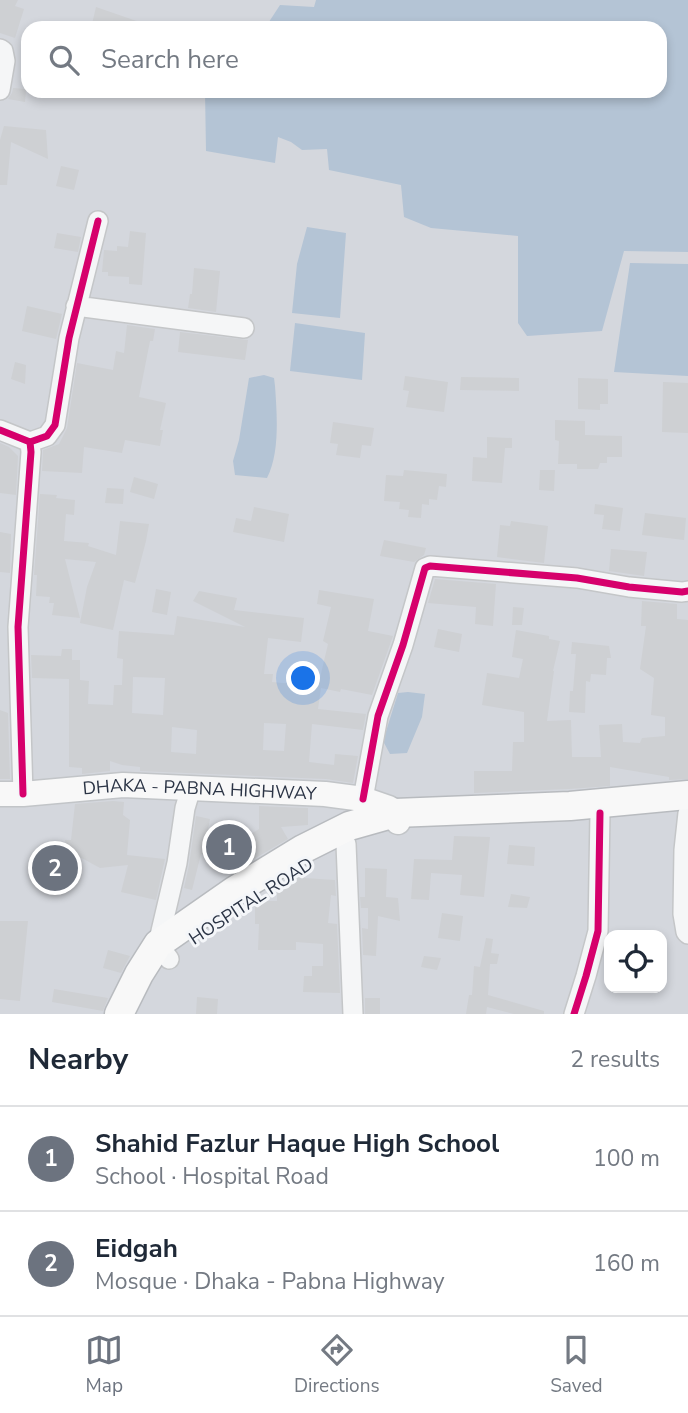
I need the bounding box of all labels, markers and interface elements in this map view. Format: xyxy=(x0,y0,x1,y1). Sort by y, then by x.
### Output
search box xyxy=(21,21,667,98)
icon: search xyxy=(45,41,83,79)
text: Search here xyxy=(101,42,239,77)
your location xyxy=(286,661,320,695)
street label: DHAKA - PABNA HIGHWAY xyxy=(82,773,317,806)
pin: 1 xyxy=(206,821,252,873)
pin: 2 xyxy=(32,842,78,894)
street label: HOSPITAL ROAD xyxy=(184,852,318,950)
map controls xyxy=(604,930,667,993)
button: locate xyxy=(604,930,667,993)
text: Nearby xyxy=(28,1039,128,1080)
text: 2 results xyxy=(570,1044,660,1075)
text: Shahid Fazlur Haque High School xyxy=(95,1126,499,1161)
text: 1 xyxy=(44,1143,58,1174)
text: 100 m xyxy=(593,1143,660,1174)
text: School · Hospital Road xyxy=(95,1161,329,1192)
text: Eidgah xyxy=(95,1231,178,1266)
text: 2 xyxy=(44,1248,58,1279)
text: 160 m xyxy=(593,1248,660,1279)
text: Mosque · Dhaka - Pabna Highway xyxy=(95,1266,445,1297)
tab: Map xyxy=(85,1331,123,1399)
tab: Directions xyxy=(294,1331,380,1399)
tab: Saved xyxy=(550,1331,603,1399)

